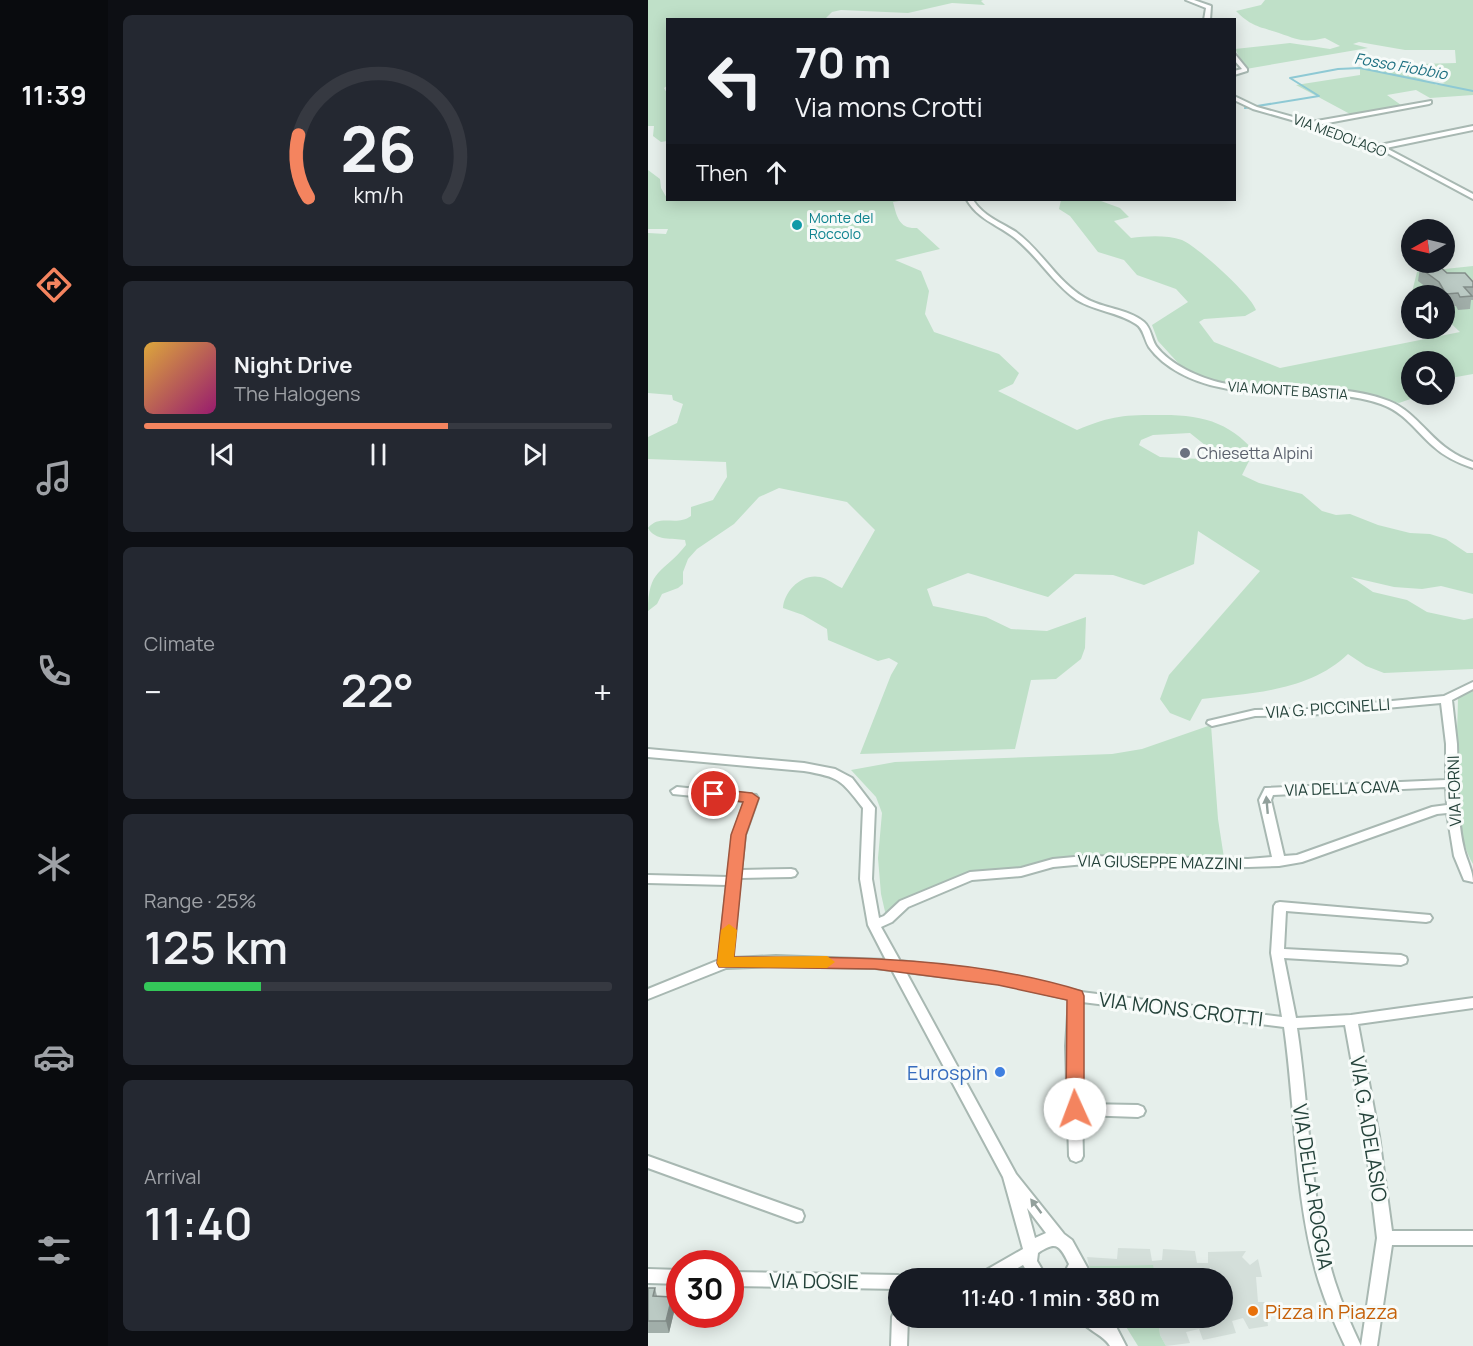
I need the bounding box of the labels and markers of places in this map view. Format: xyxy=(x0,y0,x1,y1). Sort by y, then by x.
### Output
place label: Monte del Roccolo xyxy=(809,208,873,243)
marker: Monte del Roccolo xyxy=(790,218,804,232)
place label: Chiesetta Alpini xyxy=(1197,442,1313,464)
marker: Chiesetta Alpini xyxy=(1178,446,1192,460)
pin xyxy=(688,768,739,819)
place label: Eurospin xyxy=(907,1059,988,1086)
marker: Eurospin xyxy=(993,1065,1007,1079)
place label: Pizza in Piazza xyxy=(1265,1298,1398,1325)
marker: Pizza in Piazza xyxy=(1246,1304,1260,1318)

